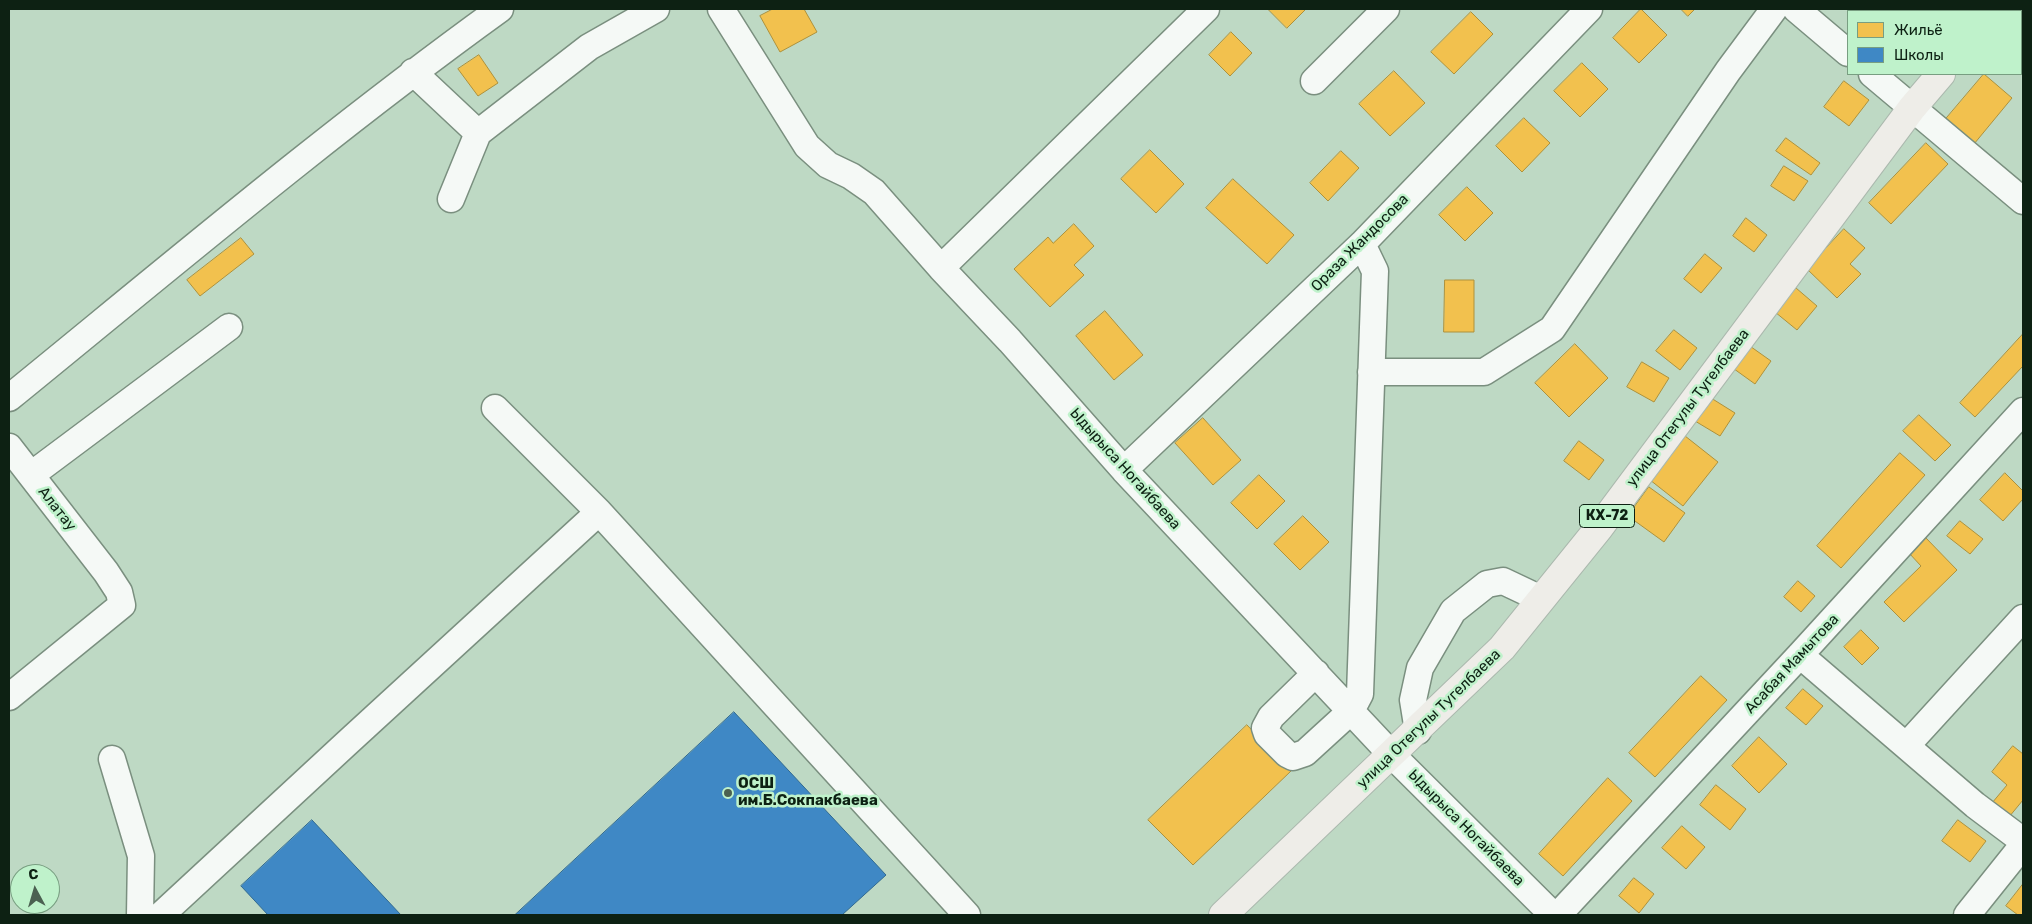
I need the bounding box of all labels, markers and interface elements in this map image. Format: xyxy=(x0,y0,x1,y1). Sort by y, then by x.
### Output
legend xyxy=(1847,10,2022,75)
text: Жильё xyxy=(1894,21,1943,39)
text: Школы xyxy=(1894,46,1944,64)
street label: Ораза Жандосова xyxy=(1308,191,1412,295)
street label: улица Отегулы Тугелбаева xyxy=(1623,326,1753,490)
street label: Ыдырыса Ногайбаева xyxy=(1066,405,1184,533)
street label: Алатау xyxy=(34,483,80,535)
road number: КХ-72 xyxy=(1580,504,1634,528)
street label: Асабая Мамытова xyxy=(1741,611,1843,717)
street label: улица Отегулы Тугелбаева xyxy=(1353,646,1505,792)
street label: Ыдырыса Ногайбаева xyxy=(1404,766,1528,890)
place label: ОСШ им.Б.Сокпакбаева xyxy=(738,775,878,810)
marker: ОСШ им.Б.Сокпакбаева xyxy=(722,787,734,799)
north arrow xyxy=(10,864,60,914)
text: С xyxy=(28,866,39,884)

